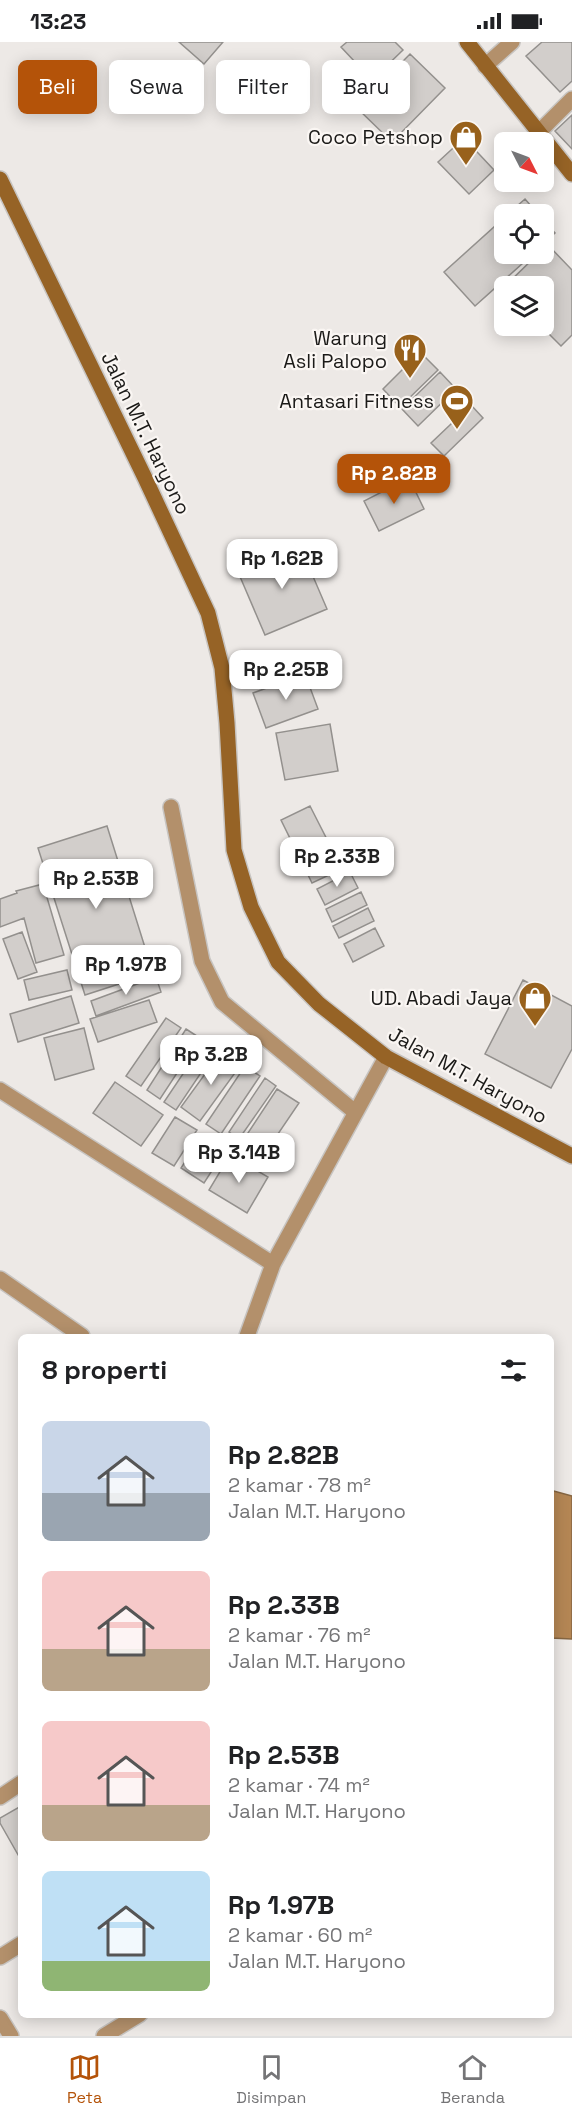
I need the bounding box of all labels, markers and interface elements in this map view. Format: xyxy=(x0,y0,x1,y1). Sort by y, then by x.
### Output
text: 13:23 xyxy=(30,7,86,35)
chip: Beli xyxy=(18,60,97,114)
chip: Sewa xyxy=(109,60,204,114)
chip: Filter xyxy=(216,60,310,114)
chip: Baru xyxy=(322,60,410,114)
shop icon: Coco Petshop xyxy=(448,119,484,166)
place label: Coco Petshop xyxy=(308,124,443,150)
north arrow xyxy=(494,132,554,192)
map controls xyxy=(494,132,554,336)
button: locate xyxy=(494,204,554,264)
button: layers xyxy=(494,276,554,336)
place label: Warung Asli Palopo xyxy=(283,325,387,374)
restaurant icon: Warung Asli Palopo xyxy=(392,332,428,379)
street label: Jalan M.T. Haryono xyxy=(95,347,197,519)
sports icon: Antasari Fitness xyxy=(439,383,475,430)
place label: Antasari Fitness xyxy=(279,388,434,414)
pin: Rp 2.82B xyxy=(332,454,456,505)
text: Rp 2.82B xyxy=(351,460,437,486)
pin: Rp 1.62B xyxy=(220,539,344,590)
text: Rp 1.62B xyxy=(241,545,323,571)
pin: Rp 2.25B xyxy=(224,650,348,701)
text: Rp 2.25B xyxy=(243,656,329,682)
pin: Rp 2.33B xyxy=(275,837,399,888)
text: Rp 2.33B xyxy=(294,843,380,869)
pin: Rp 2.53B xyxy=(34,859,158,910)
text: Rp 2.53B xyxy=(53,865,139,891)
pin: Rp 1.97B xyxy=(64,945,188,996)
text: Rp 1.97B xyxy=(85,951,167,977)
shop icon: UD. Abadi Jaya xyxy=(517,980,553,1027)
place label: UD. Abadi Jaya xyxy=(371,985,512,1011)
street label: Jalan M.T. Haryono xyxy=(384,1021,552,1129)
pin: Rp 3.2B xyxy=(156,1035,266,1086)
text: Rp 3.2B xyxy=(174,1041,248,1067)
pin: Rp 3.14B xyxy=(177,1133,301,1184)
text: Rp 3.14B xyxy=(198,1139,280,1165)
text: 8 properti xyxy=(42,1353,167,1387)
icon: filters xyxy=(497,1354,530,1387)
text: Rp 2.82B xyxy=(228,1438,339,1472)
icon: home xyxy=(90,1445,162,1517)
text: 2 kamar · 78 m² xyxy=(228,1472,371,1498)
text: Jalan M.T. Haryono xyxy=(228,1498,406,1524)
text: Rp 2.33B xyxy=(228,1588,340,1622)
icon: home xyxy=(90,1595,162,1667)
text: 2 kamar · 76 m² xyxy=(228,1622,371,1648)
text: Jalan M.T. Haryono xyxy=(228,1648,406,1674)
text: Rp 2.53B xyxy=(228,1738,340,1772)
icon: home xyxy=(90,1745,162,1817)
text: 2 kamar · 74 m² xyxy=(228,1772,370,1798)
text: Jalan M.T. Haryono xyxy=(228,1798,406,1824)
text: Rp 1.97B xyxy=(228,1888,334,1922)
icon: home xyxy=(90,1895,162,1967)
text: 2 kamar · 60 m² xyxy=(228,1922,372,1948)
text: Jalan M.T. Haryono xyxy=(228,1948,406,1974)
tab: Peta xyxy=(67,2051,102,2108)
tab: Disimpan xyxy=(236,2051,306,2108)
tab: Beranda xyxy=(441,2051,505,2108)

